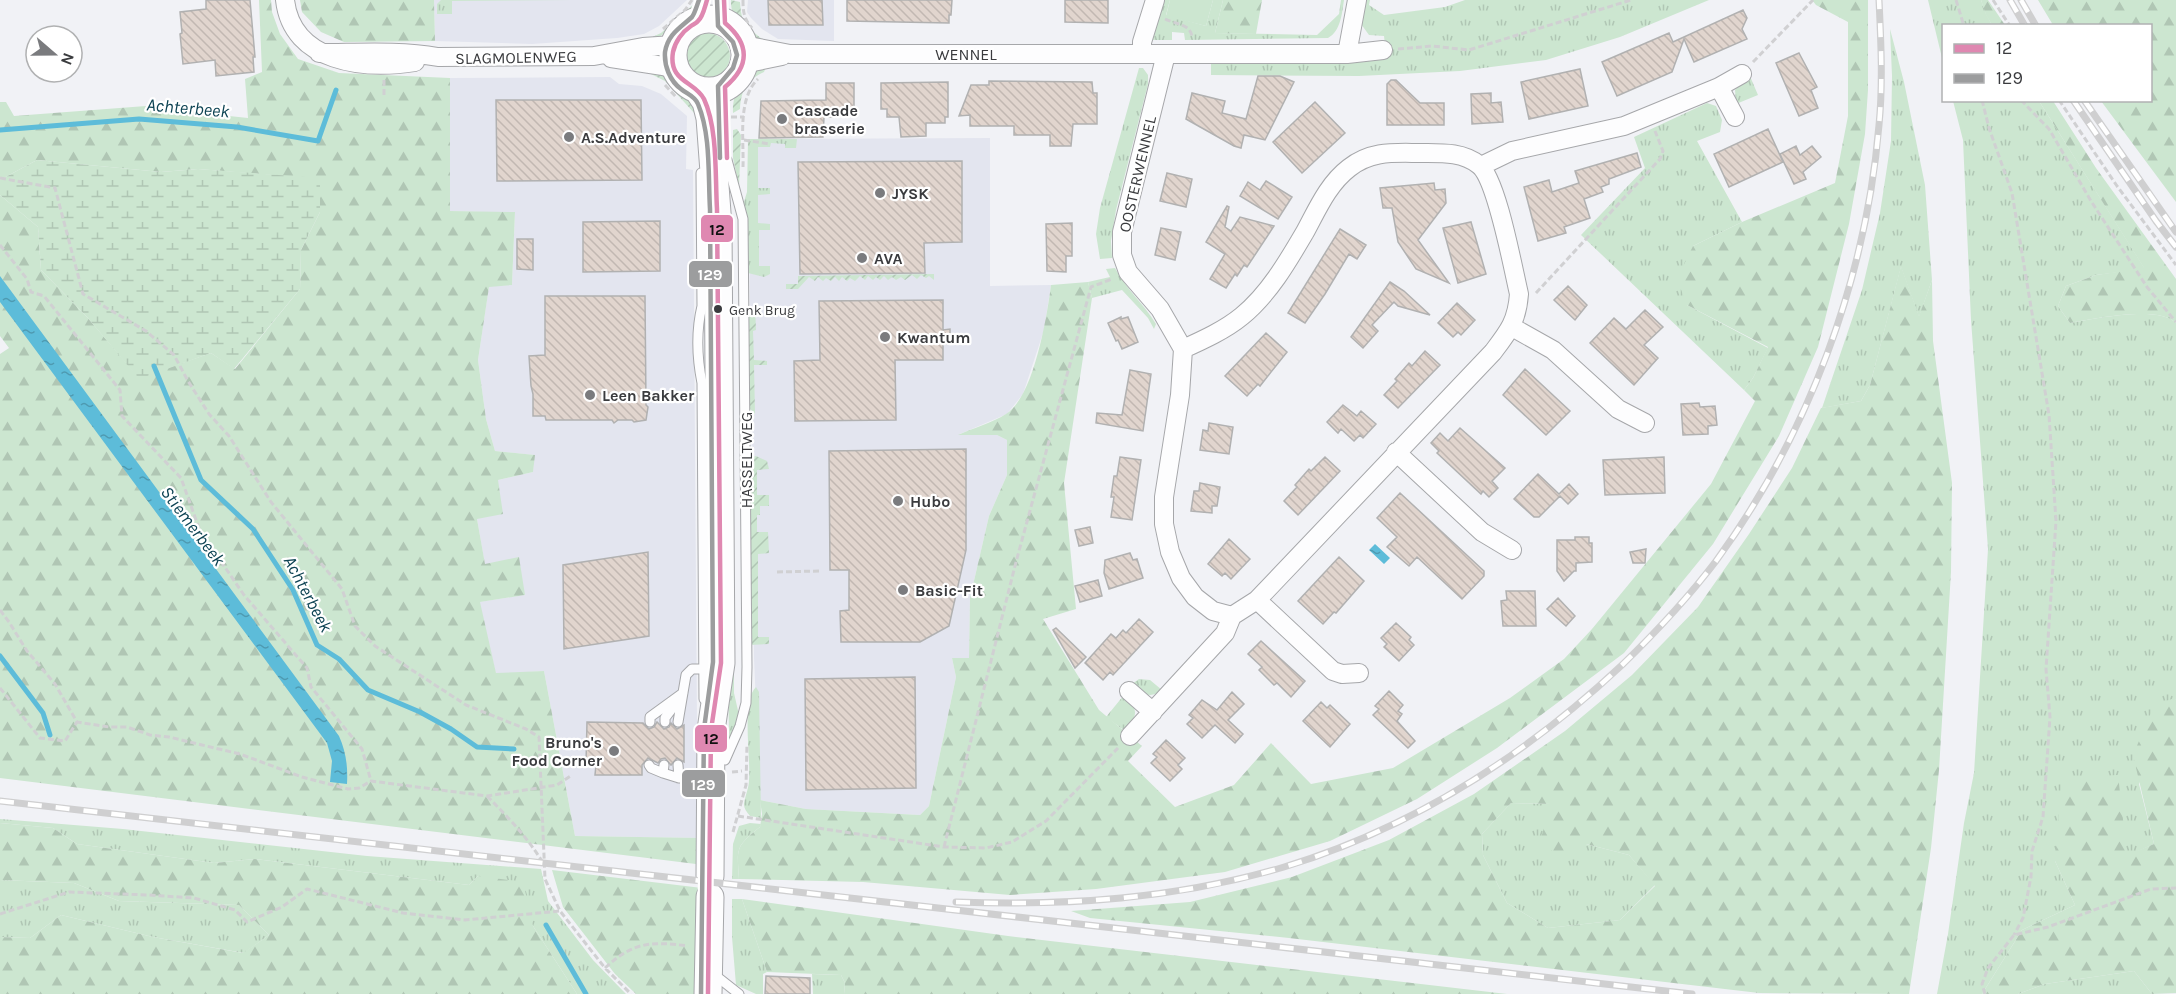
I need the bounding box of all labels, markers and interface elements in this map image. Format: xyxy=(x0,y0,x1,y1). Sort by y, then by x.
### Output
north arrow xyxy=(24,24,84,84)
legend xyxy=(1942,24,2152,102)
text: 12 xyxy=(1996,37,2012,59)
street label: WENNEL xyxy=(935,45,997,64)
street label: SLAGMOLENWEG xyxy=(455,47,577,68)
text: N xyxy=(57,50,79,68)
text: 129 xyxy=(1996,67,2023,89)
water label: Achterbeek xyxy=(146,93,231,123)
place label: Cascade brasserie xyxy=(794,101,865,138)
marker: Cascade brasserie xyxy=(775,112,789,126)
street label: OOSTERWENNEL xyxy=(1115,114,1160,234)
place label: A.S.Adventure xyxy=(581,128,686,147)
marker: A.S.Adventure xyxy=(562,130,576,144)
place label: JYSK xyxy=(892,184,929,203)
marker: JYSK xyxy=(873,186,887,200)
line badge: 12 xyxy=(700,214,734,243)
text: 12 xyxy=(709,220,725,239)
place label: AVA xyxy=(874,249,903,268)
marker: AVA xyxy=(855,251,869,265)
line badge: 129 xyxy=(688,260,733,288)
text: 129 xyxy=(697,265,723,284)
place label: Genk Brug xyxy=(729,302,795,319)
marker: Genk Brug xyxy=(712,303,724,315)
place label: Kwantum xyxy=(897,328,970,347)
marker: Kwantum xyxy=(878,330,892,344)
place label: Leen Bakker xyxy=(602,386,695,405)
marker: Leen Bakker xyxy=(583,388,597,402)
street label: HASSELTWEG xyxy=(737,412,756,508)
water label: Stiemerbeek xyxy=(156,482,231,571)
place label: Hubo xyxy=(910,492,950,511)
marker: Hubo xyxy=(891,494,905,508)
water label: Achterbeek xyxy=(279,552,338,637)
place label: Basic-Fit xyxy=(915,581,983,600)
marker: Basic-Fit xyxy=(896,583,910,597)
line badge: 12 xyxy=(694,724,728,753)
text: 12 xyxy=(703,729,719,748)
place label: Bruno's Food Corner xyxy=(512,733,603,770)
marker: Bruno's Food Corner xyxy=(607,744,621,758)
line badge: 129 xyxy=(681,769,726,798)
text: 129 xyxy=(690,775,716,794)

